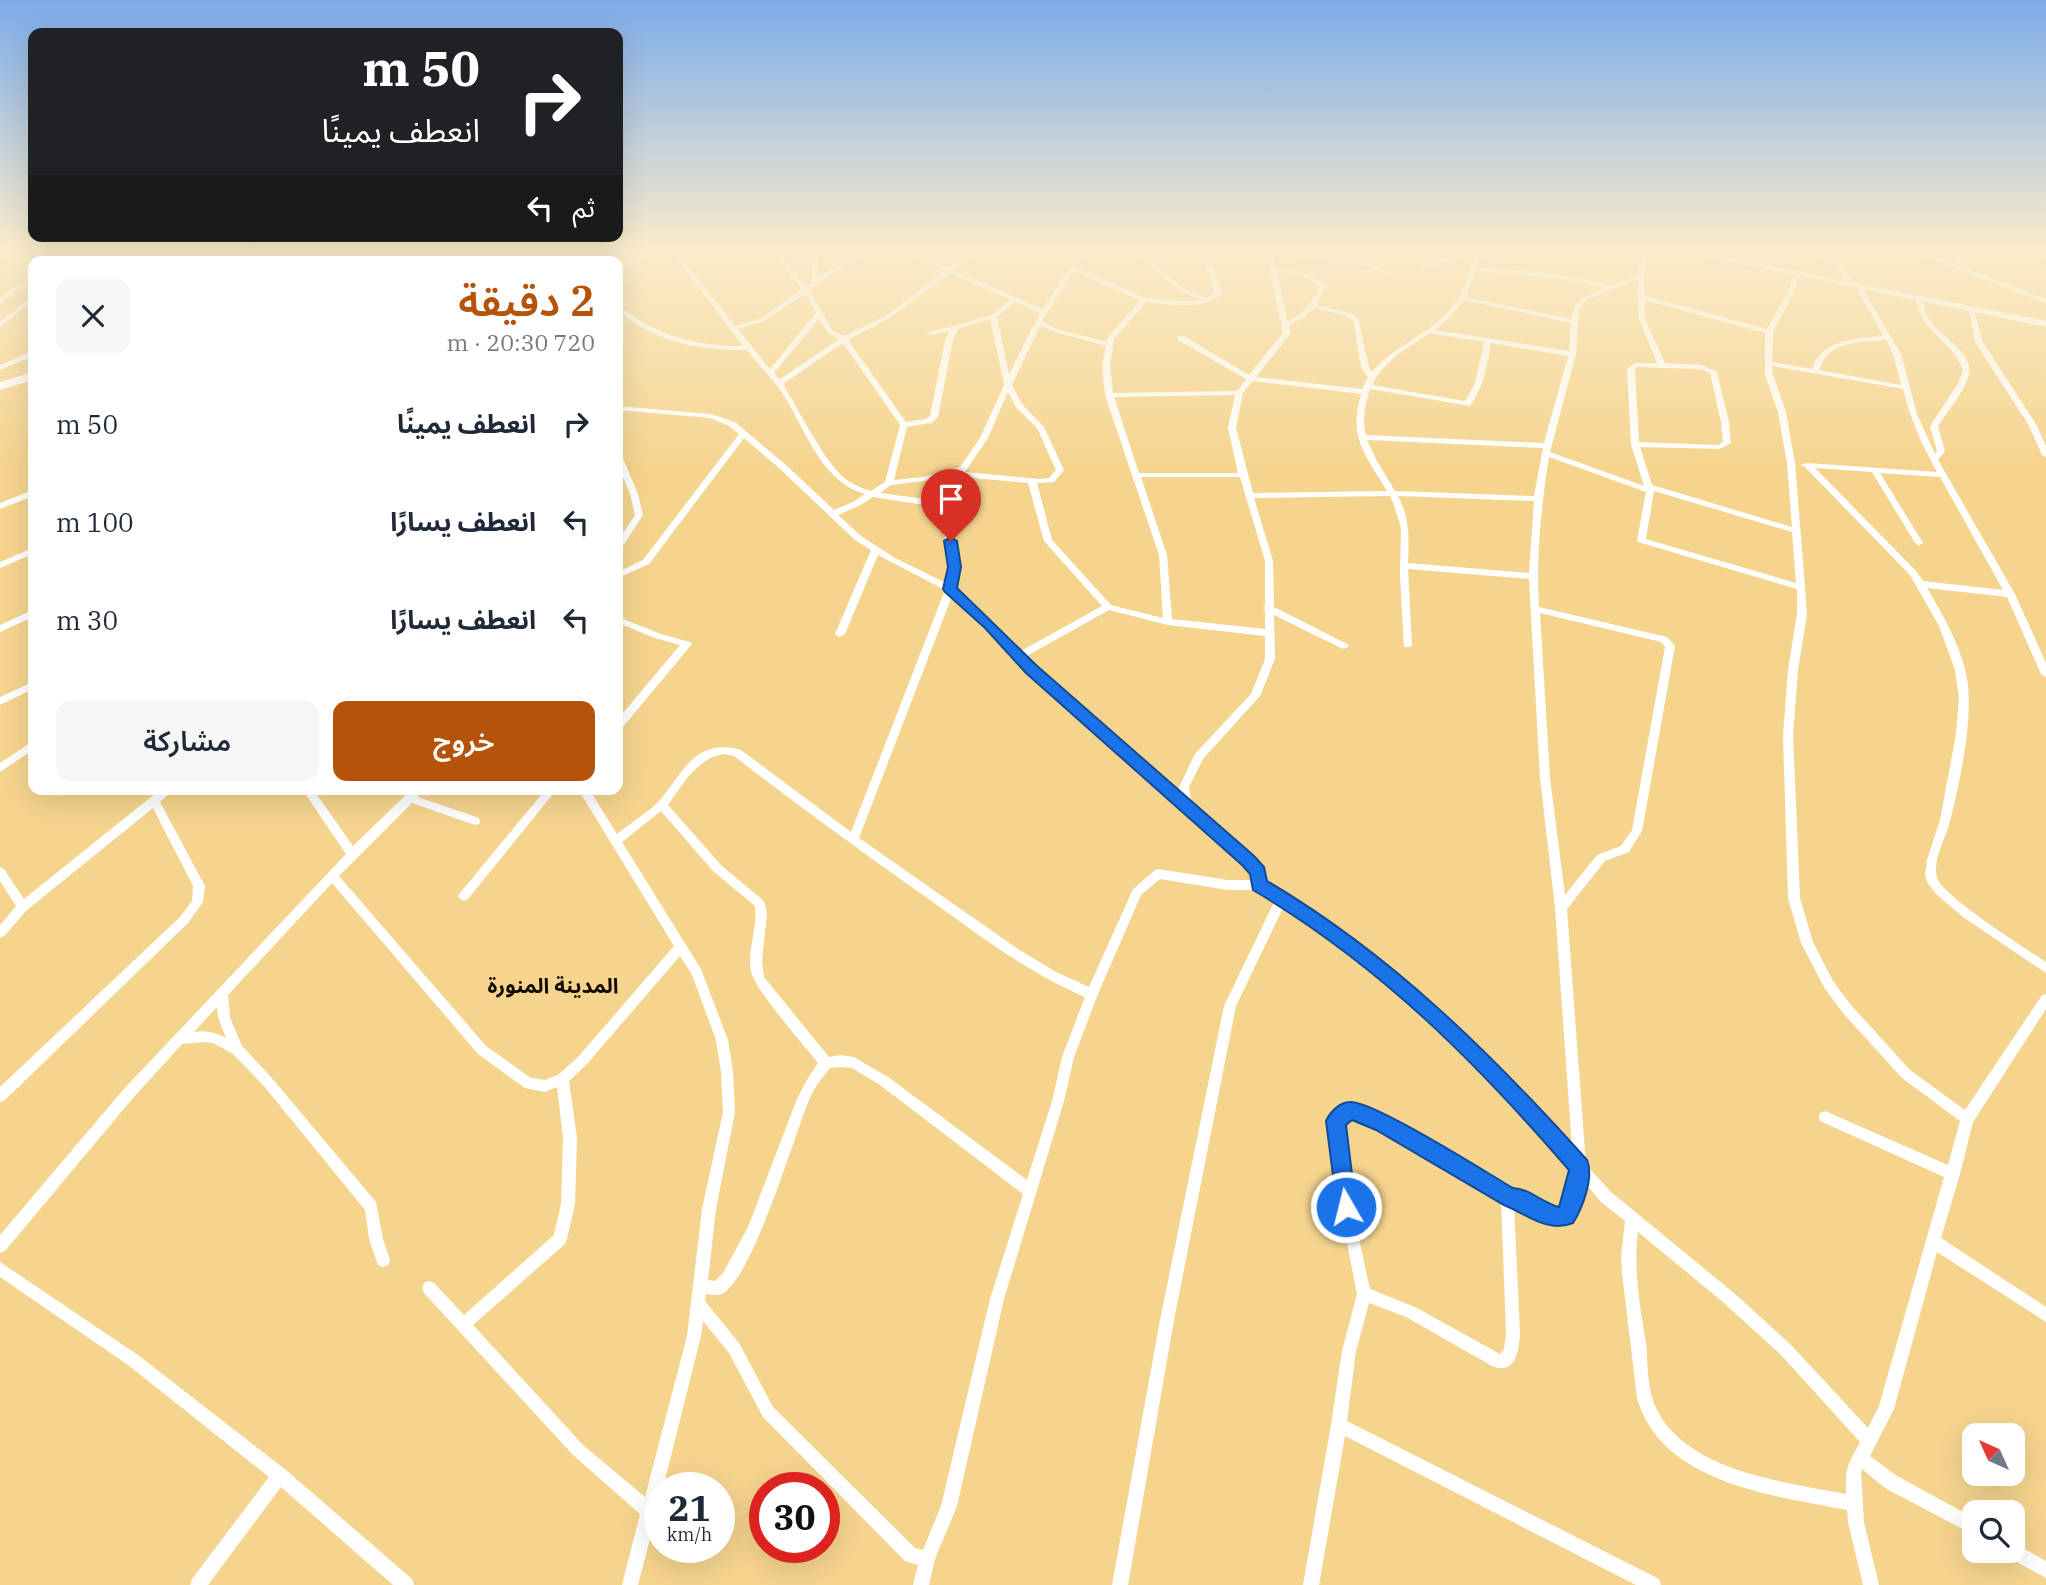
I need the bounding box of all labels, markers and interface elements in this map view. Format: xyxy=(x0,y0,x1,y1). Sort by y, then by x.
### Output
text: 50 m xyxy=(362,36,480,99)
icon: right xyxy=(504,56,595,147)
text: انعطف يمينًا xyxy=(322,109,480,151)
icon: left xyxy=(521,189,559,227)
text: ثم xyxy=(573,190,595,224)
text: 2 دقيقة xyxy=(458,273,595,328)
button: close xyxy=(56,279,130,353)
text: 720 m · 20:30 xyxy=(446,327,595,357)
icon: right xyxy=(557,405,595,443)
text: انعطف يمينًا xyxy=(397,406,536,440)
text: 50 m xyxy=(56,407,118,441)
pin xyxy=(921,469,981,541)
icon: arrive xyxy=(932,480,970,518)
icon: left xyxy=(557,503,595,541)
text: انعطف يسارًا xyxy=(390,504,536,538)
text: 100 m xyxy=(56,505,134,539)
icon: left xyxy=(557,601,595,639)
text: انعطف يسارًا xyxy=(390,602,536,636)
text: 30 m xyxy=(56,603,118,637)
button: مشاركة xyxy=(56,701,319,781)
button: خروج xyxy=(333,701,595,781)
district label: المدينة المنورة xyxy=(488,971,619,999)
position arrow xyxy=(1309,1170,1383,1244)
north arrow xyxy=(1962,1423,2025,1486)
map controls xyxy=(1962,1423,2025,1563)
speed limit sign: 30 xyxy=(749,1472,840,1563)
text: 21 xyxy=(668,1485,711,1531)
button: search xyxy=(1962,1500,2025,1563)
text: km/h xyxy=(667,1523,712,1546)

